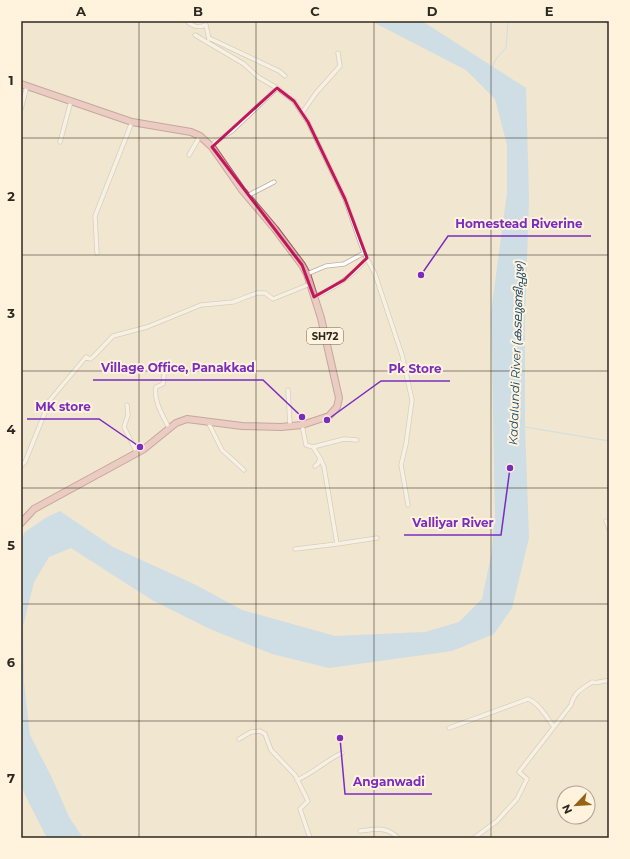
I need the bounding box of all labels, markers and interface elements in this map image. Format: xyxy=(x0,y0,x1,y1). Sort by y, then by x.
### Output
text: A xyxy=(75,3,87,19)
text: B xyxy=(193,3,203,19)
text: C xyxy=(310,3,320,19)
text: D xyxy=(427,3,438,19)
text: E xyxy=(545,3,554,19)
text: 1 xyxy=(8,72,14,88)
text: 2 xyxy=(7,188,15,204)
callout: Homestead Riverine xyxy=(448,212,591,236)
text: Homestead Riverine xyxy=(455,216,583,231)
water label: Kadalundi River (കടലുണ്ടിപ്പുഴ) xyxy=(505,260,528,445)
text: 3 xyxy=(6,305,15,321)
road number: SH72 xyxy=(307,328,343,344)
callout: Village Office, Panakkad xyxy=(93,356,263,380)
callout: Pk Store xyxy=(381,357,450,381)
text: Village Office, Panakkad xyxy=(100,360,255,375)
text: Pk Store xyxy=(388,361,442,376)
callout: MK store xyxy=(27,395,99,419)
text: MK store xyxy=(35,399,91,414)
text: 4 xyxy=(7,421,16,437)
callout: Valliyar River xyxy=(404,511,501,535)
text: Valliyar River xyxy=(411,515,494,530)
text: 5 xyxy=(7,537,15,553)
text: 6 xyxy=(7,654,16,670)
text: 7 xyxy=(7,770,15,786)
callout: Anganwadi xyxy=(345,770,432,794)
text: Anganwadi xyxy=(352,774,425,789)
north arrow xyxy=(556,785,596,825)
text: N xyxy=(559,802,575,816)

